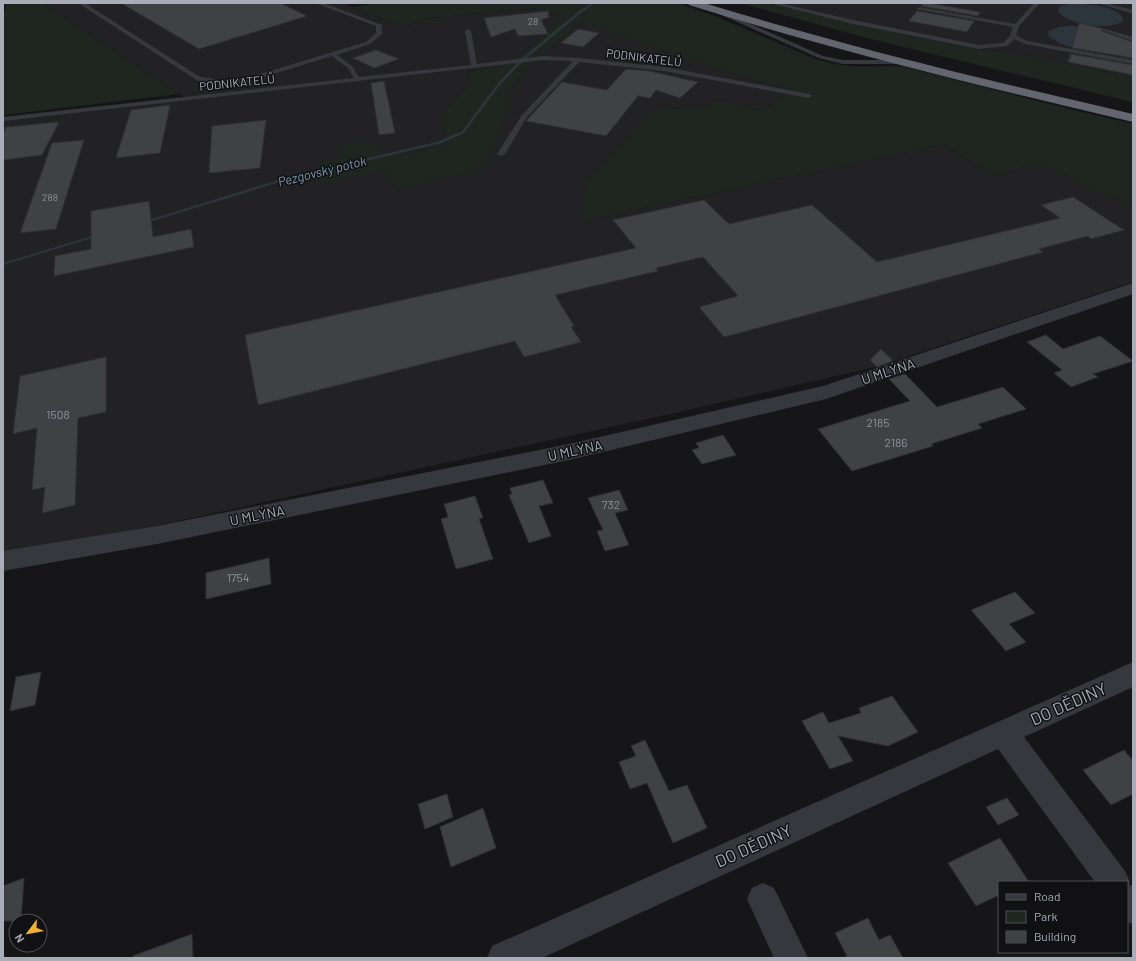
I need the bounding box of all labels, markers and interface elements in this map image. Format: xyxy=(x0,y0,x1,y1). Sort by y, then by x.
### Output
house number: 28 xyxy=(528,15,538,27)
street label: PODNIKATELŮ xyxy=(605,45,683,69)
street label: PODNIKATELŮ xyxy=(198,71,276,93)
water label: Pezgovský potok xyxy=(276,152,369,190)
house number: 288 xyxy=(42,191,58,203)
street label: U MLÝNA xyxy=(859,354,917,388)
house number: 1508 xyxy=(46,407,70,421)
house number: 2185 xyxy=(867,415,889,429)
house number: 2186 xyxy=(885,435,907,449)
street label: U MLÝNA xyxy=(546,436,604,464)
house number: 732 xyxy=(602,497,620,511)
street label: U MLÝNA xyxy=(228,501,286,529)
house number: 1754 xyxy=(227,570,249,584)
street label: DO DĚDINY xyxy=(1027,677,1110,729)
street label: DO DĚDINY xyxy=(712,819,795,871)
legend xyxy=(998,881,1128,953)
text: Road xyxy=(1034,889,1061,903)
text: Park xyxy=(1034,909,1058,923)
north arrow xyxy=(8,913,48,953)
text: Building xyxy=(1034,929,1076,943)
text: N xyxy=(12,932,27,945)

